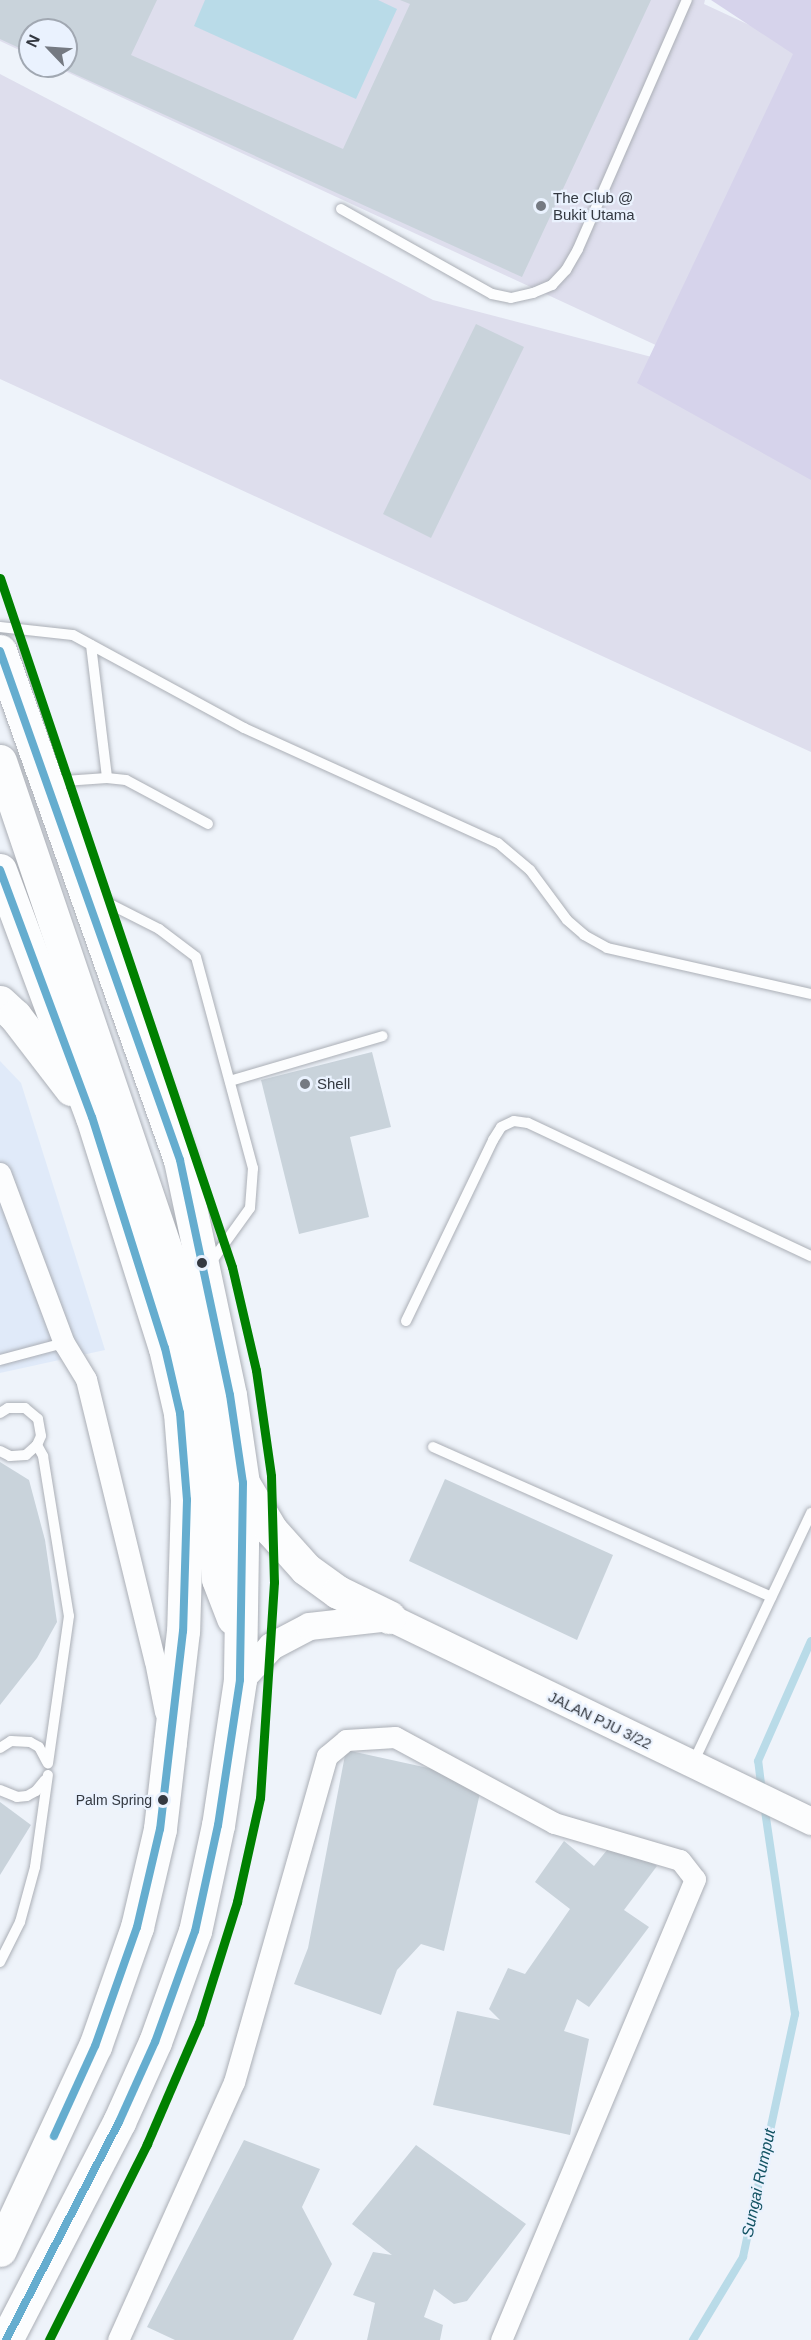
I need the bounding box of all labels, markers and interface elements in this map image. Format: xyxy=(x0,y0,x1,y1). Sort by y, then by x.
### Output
north arrow xyxy=(18,18,78,78)
text: N xyxy=(23,32,43,50)
place label: The Club @ Bukit Utama xyxy=(553,188,635,223)
marker: The Club @ Bukit Utama xyxy=(534,199,548,213)
place label: Shell xyxy=(317,1075,350,1093)
marker: Shell xyxy=(298,1077,312,1091)
unlabelled marker xyxy=(196,1257,208,1269)
street label: JALAN PJU 3/22 xyxy=(545,1687,655,1753)
place label: Palm Spring xyxy=(76,1792,152,1808)
marker: Palm Spring xyxy=(157,1794,169,1806)
water label: Sungai Rumput xyxy=(738,2127,780,2239)

